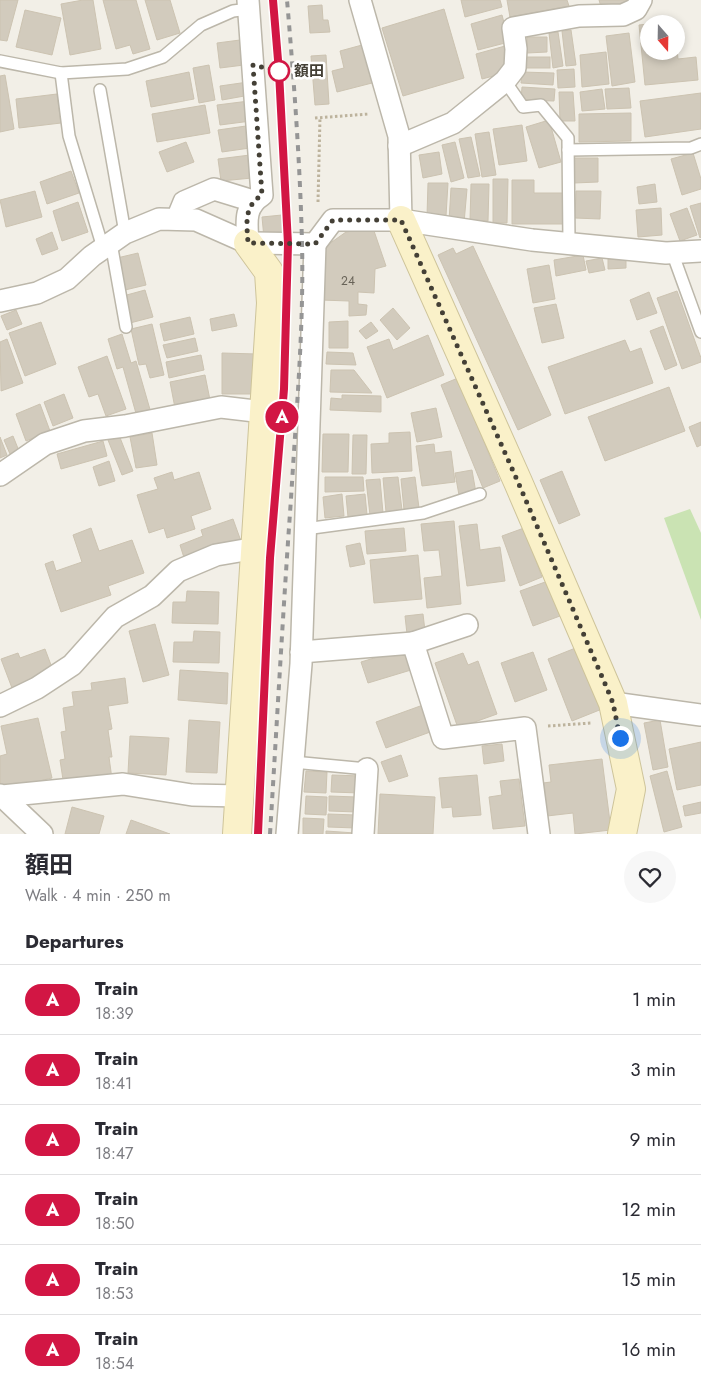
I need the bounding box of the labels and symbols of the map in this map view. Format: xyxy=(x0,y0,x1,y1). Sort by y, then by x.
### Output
north arrow xyxy=(640,15,685,60)
marker: 額田 xyxy=(268,60,290,82)
place label: 額田 xyxy=(294,60,324,82)
house number: 24 xyxy=(341,272,355,290)
line badge: A xyxy=(266,401,298,433)
your location xyxy=(608,726,633,751)

